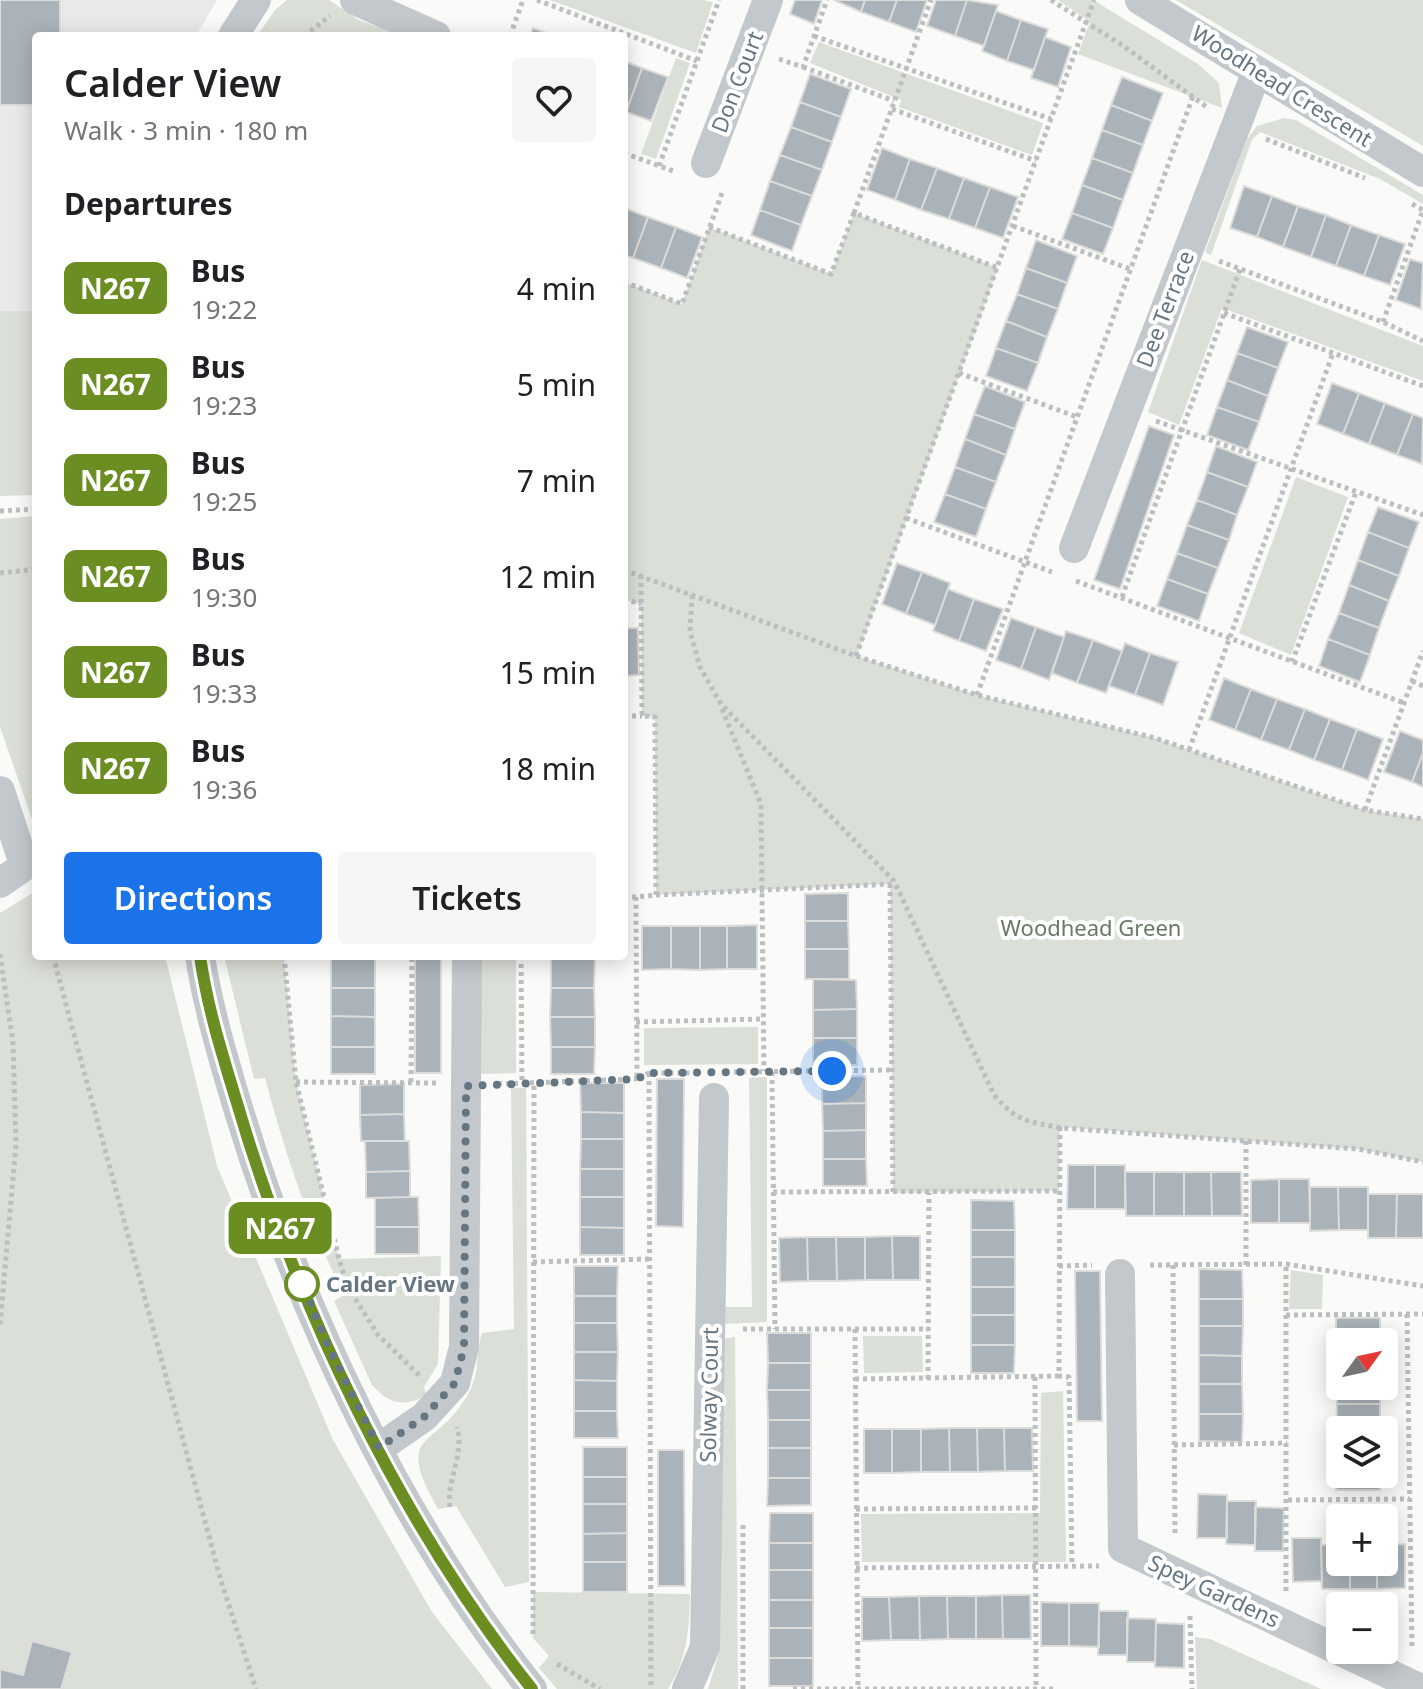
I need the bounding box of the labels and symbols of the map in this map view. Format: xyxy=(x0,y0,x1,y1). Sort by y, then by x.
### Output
street label: Woodhead Crescent xyxy=(1186,17,1379,153)
street label: Don Court xyxy=(703,26,769,137)
street label: Dee Terrace xyxy=(1128,246,1200,371)
park label: Woodhead Green xyxy=(1001,912,1181,942)
your location xyxy=(812,1051,852,1091)
line badge: N267 xyxy=(224,1202,336,1254)
marker: Calder View xyxy=(285,1267,319,1301)
place label: Calder View xyxy=(326,1268,455,1298)
street label: Solway Court xyxy=(692,1327,724,1463)
north arrow xyxy=(1326,1328,1398,1400)
street label: Spey Gardens xyxy=(1144,1547,1285,1634)

